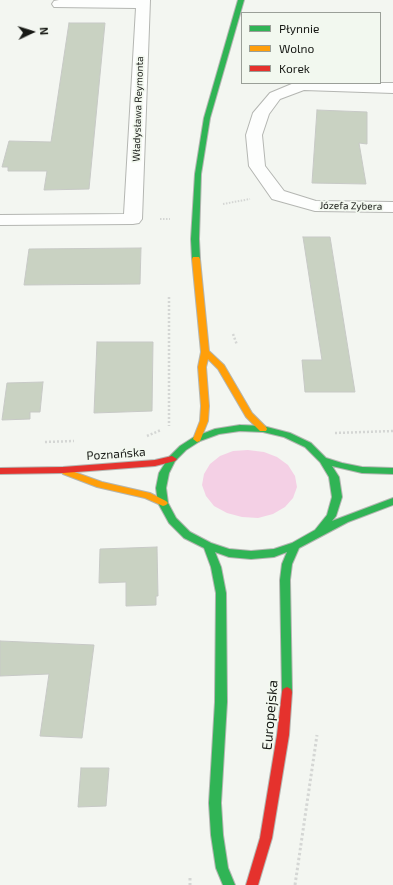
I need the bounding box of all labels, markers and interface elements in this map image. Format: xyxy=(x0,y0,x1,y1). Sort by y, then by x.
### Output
north arrow xyxy=(12,12,52,52)
legend xyxy=(241,12,381,84)
text: Płynnie xyxy=(279,21,319,35)
text: N xyxy=(38,27,51,36)
text: Wolno xyxy=(279,41,314,55)
street label: Władysława Reymonta xyxy=(130,56,146,162)
text: Korek xyxy=(279,61,310,75)
street label: Józefa Zybera xyxy=(320,199,382,213)
street label: Poznańska xyxy=(86,445,146,463)
street label: Europejska xyxy=(259,679,281,751)

